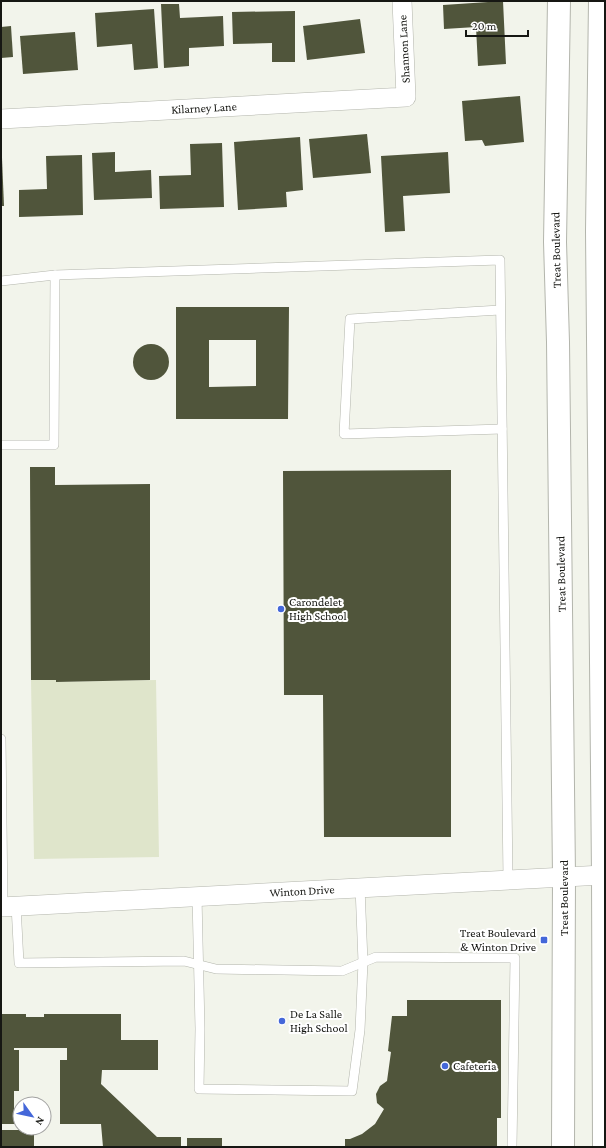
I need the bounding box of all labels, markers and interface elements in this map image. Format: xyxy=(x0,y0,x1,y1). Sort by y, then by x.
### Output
scale bar xyxy=(466,12,528,38)
street label: Shannon Lane xyxy=(395,14,413,84)
text: 20 m xyxy=(472,19,497,33)
street label: Kilarney Lane xyxy=(171,99,237,117)
street label: Treat Boulevard xyxy=(548,211,564,288)
street label: Treat Boulevard xyxy=(553,535,569,612)
place label: Carondelet High School xyxy=(289,595,347,623)
marker: Carondelet High School xyxy=(276,604,286,614)
street label: Treat Boulevard xyxy=(557,859,571,936)
street label: Winton Drive xyxy=(269,882,335,900)
place label: Treat Boulevard & Winton Drive xyxy=(460,926,537,954)
marker: Treat Boulevard & Winton Drive xyxy=(539,935,549,945)
place label: De La Salle High School xyxy=(290,1007,348,1035)
marker: De La Salle High School xyxy=(277,1016,287,1026)
place label: Cafeteria xyxy=(453,1059,497,1073)
marker: Cafeteria xyxy=(440,1061,450,1071)
north arrow xyxy=(12,1096,52,1136)
text: N xyxy=(33,1115,47,1128)

